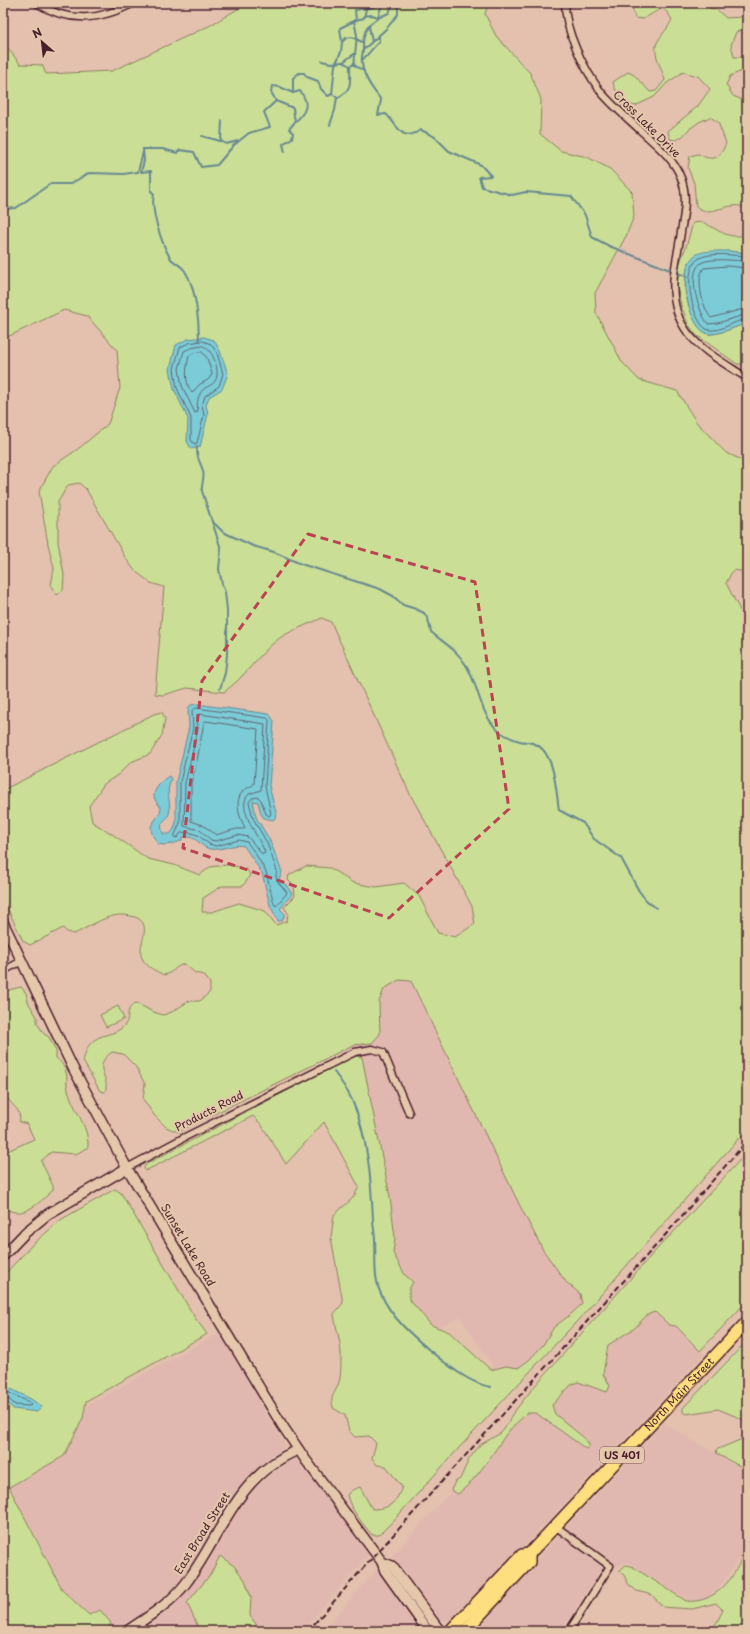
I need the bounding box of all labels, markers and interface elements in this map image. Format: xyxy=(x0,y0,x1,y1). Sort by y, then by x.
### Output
north arrow xyxy=(22,22,62,62)
text: N xyxy=(29,23,45,42)
street label: Cross Lake Drive xyxy=(610,86,685,161)
street label: Products Road xyxy=(172,1086,246,1135)
street label: Sunset Lake Road xyxy=(157,1200,220,1289)
street label: North Main Street xyxy=(640,1353,718,1435)
road number: US 401 xyxy=(600,1447,644,1463)
street label: East Broad Street xyxy=(169,1488,234,1577)

